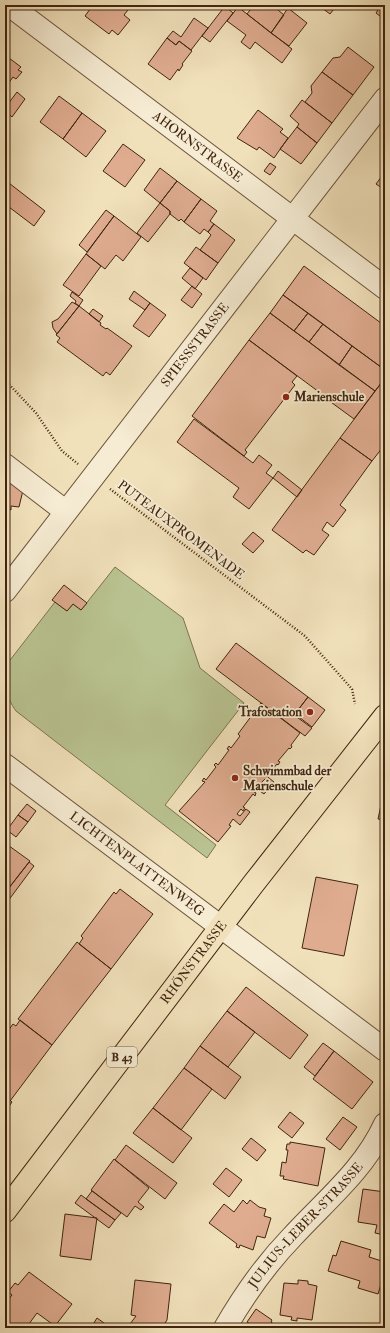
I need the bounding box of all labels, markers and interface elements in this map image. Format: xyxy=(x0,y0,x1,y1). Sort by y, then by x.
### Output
street label: AHORNSTRASSE xyxy=(149,107,246,186)
street label: SPIESSSTRASSE xyxy=(158,300,233,390)
place label: Marienschule xyxy=(293,389,365,405)
marker: Marienschule xyxy=(281,392,291,402)
street label: PUTEAUXPROMENADE xyxy=(114,477,248,583)
place label: Trafostation xyxy=(238,704,302,720)
marker: Trafostation xyxy=(305,707,315,717)
place label: Schwimmbad der Marienschule xyxy=(242,763,332,794)
marker: Schwimmbad der Marienschule xyxy=(230,773,240,783)
street label: LICHTENPLATTENWEG xyxy=(66,808,208,920)
street label: RHÖNSTRASSE xyxy=(157,918,230,1007)
road number: B 43 xyxy=(107,1047,137,1067)
street label: JULIUS-LEBER-STRASSE xyxy=(244,1159,366,1292)

